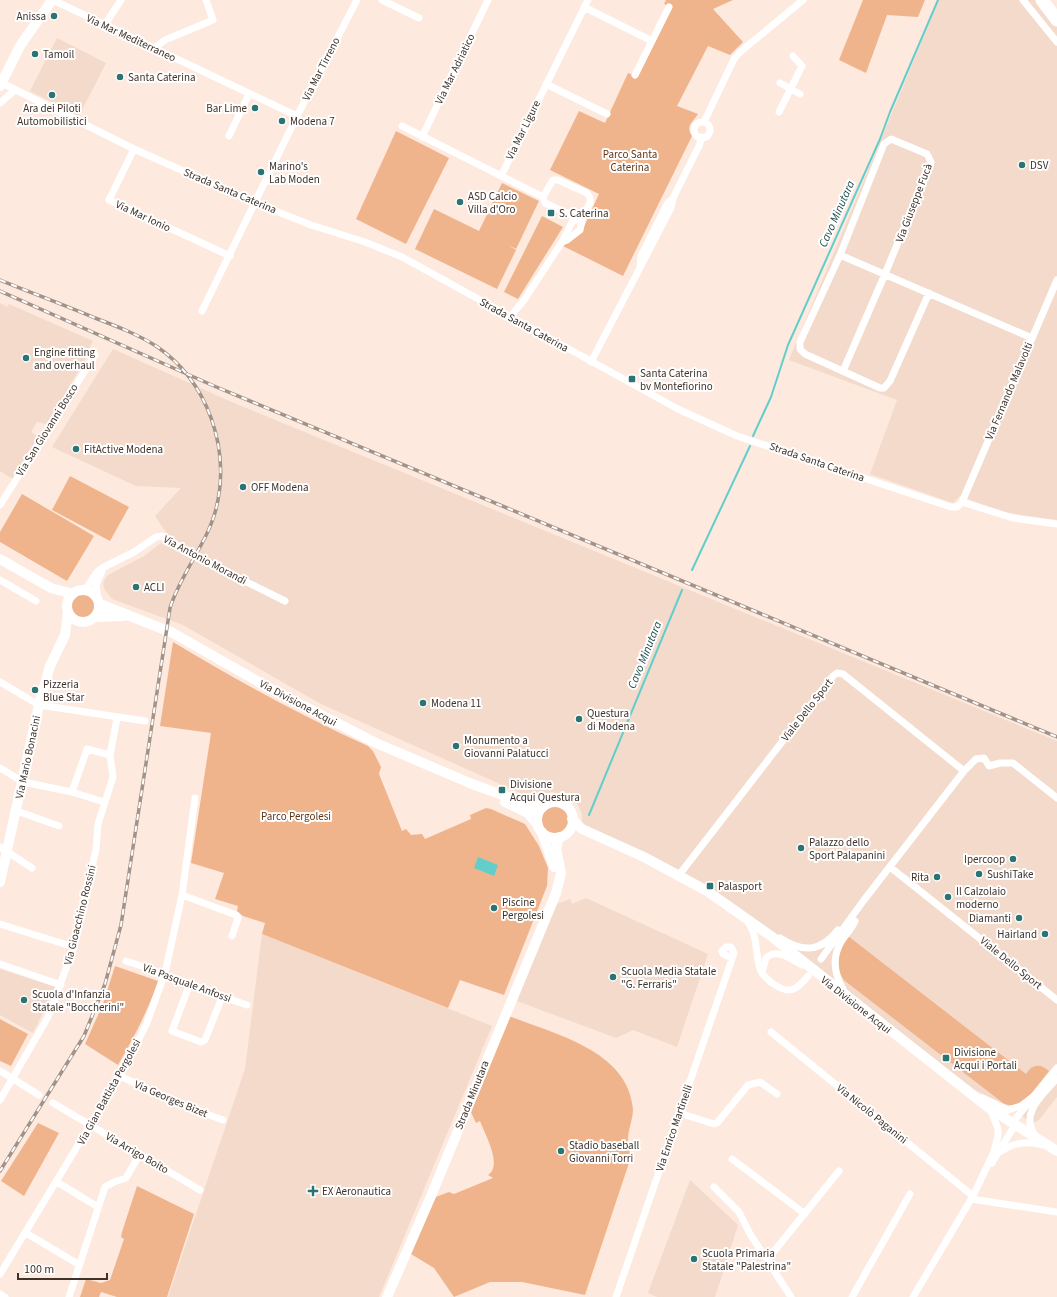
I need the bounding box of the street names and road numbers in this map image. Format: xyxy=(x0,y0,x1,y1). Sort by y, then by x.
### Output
street label: Via Mar Mediterraneo xyxy=(84,11,178,65)
street label: Via Mar Adriatico xyxy=(431,31,479,107)
street label: Via Mar Tirreno xyxy=(299,35,343,103)
street label: Via Mar Ligure xyxy=(502,97,544,162)
street label: Via Giuseppe Fucà xyxy=(892,161,936,245)
street label: Strada Santa Caterina xyxy=(181,165,279,217)
street label: Via Mar Ionio xyxy=(113,197,173,235)
street label: Strada Santa Caterina xyxy=(477,294,571,356)
street label: Via Fernando Malavolti xyxy=(982,340,1036,442)
street label: Via San Giovanni Bosco xyxy=(12,381,82,479)
street label: Strada Santa Caterina xyxy=(767,439,867,485)
street label: Via Antonio Morandi xyxy=(161,532,249,588)
street label: Viale Dello Sport xyxy=(778,675,836,745)
street label: Via Divisione Acqui xyxy=(257,676,339,730)
street label: Via Mario Bonacini xyxy=(12,714,44,800)
street label: Via Gioacchino Rossini xyxy=(60,864,100,966)
street label: Viale Dello Sport xyxy=(977,933,1045,993)
street label: Via Pasquale Anfossi xyxy=(141,960,233,1006)
street label: Via Divisione Acqui xyxy=(818,973,894,1037)
street label: Via Gian Battista Pergolesi xyxy=(74,1036,144,1148)
street label: Strada Minutara xyxy=(451,1058,493,1132)
street label: Via Georges Bizet xyxy=(132,1077,210,1121)
street label: Via Nicolò Paganini xyxy=(833,1081,911,1147)
street label: Via Enrico Martinelli xyxy=(652,1083,696,1173)
street label: Via Arrigo Boito xyxy=(103,1129,171,1177)

